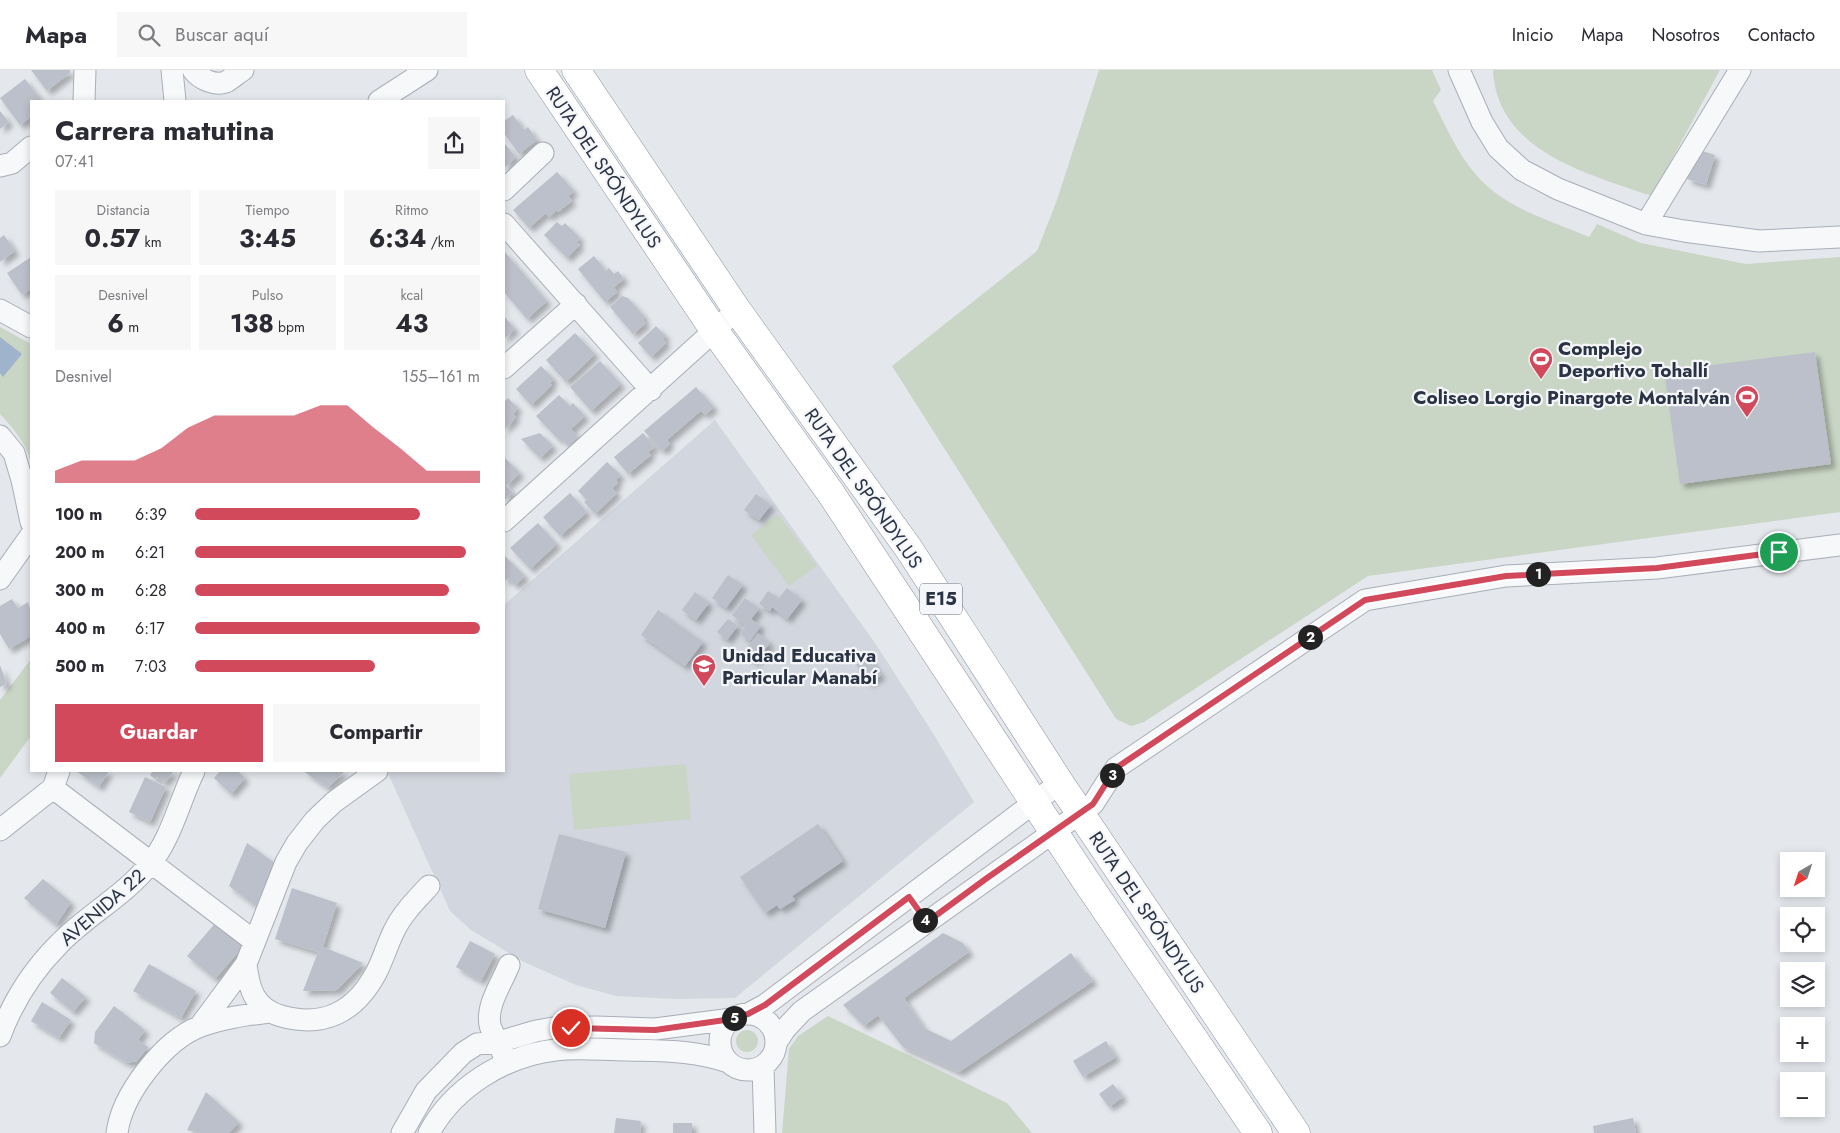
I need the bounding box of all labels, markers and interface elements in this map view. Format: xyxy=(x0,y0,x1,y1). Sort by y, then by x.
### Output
search box xyxy=(117,12,467,57)
text: Mapa xyxy=(25,17,87,52)
icon: search xyxy=(135,21,163,49)
text: Buscar aquí xyxy=(175,21,269,48)
text: Inicio xyxy=(1512,22,1553,48)
text: Mapa xyxy=(1581,22,1623,48)
text: Nosotros xyxy=(1651,22,1720,48)
text: Contacto xyxy=(1748,22,1815,48)
street label: RUTA DEL SPÓNDYLUS xyxy=(539,81,668,253)
text: Carrera matutina xyxy=(55,110,274,151)
button: share xyxy=(428,117,480,169)
text: 07:41 xyxy=(55,150,94,173)
text: Distancia xyxy=(97,200,150,220)
text: Tiempo xyxy=(246,200,289,220)
text: Ritmo xyxy=(395,200,429,220)
text: 0.57 xyxy=(85,220,140,256)
text: 3:45 xyxy=(239,220,296,256)
text: 6:34 xyxy=(369,220,426,256)
text: km xyxy=(140,232,162,252)
text: /km xyxy=(426,232,455,252)
text: Desnivel xyxy=(98,285,148,305)
text: Pulso xyxy=(252,285,283,305)
text: kcal xyxy=(401,285,423,305)
text: 6 xyxy=(107,305,124,341)
text: 138 xyxy=(230,305,274,341)
text: 43 xyxy=(395,305,428,341)
text: m xyxy=(124,317,139,337)
text: bpm xyxy=(274,317,305,337)
place label: Complejo Deportivo Tohallí xyxy=(1558,335,1709,384)
sports icon: Complejo Deportivo Tohallí xyxy=(1528,346,1554,380)
text: Desnivel xyxy=(55,365,112,388)
text: 155–161 m xyxy=(402,365,480,388)
place label: Coliseo Lorgio Pinargote Montalván xyxy=(1413,384,1730,411)
sports icon: Coliseo Lorgio Pinargote Montalván xyxy=(1734,384,1760,418)
street label: RUTA DEL SPÓNDYLUS xyxy=(798,403,929,574)
text: 100 m xyxy=(55,503,102,526)
text: 6:39 xyxy=(135,503,167,526)
pin xyxy=(1758,531,1800,573)
icon: arrive xyxy=(1765,538,1793,566)
text: 200 m xyxy=(55,541,105,564)
text: 6:21 xyxy=(135,541,165,564)
pin: 1 xyxy=(1526,562,1550,586)
text: 1 xyxy=(1535,564,1542,584)
text: 300 m xyxy=(55,579,104,602)
text: 6:28 xyxy=(135,579,167,602)
road number: E15 xyxy=(920,584,962,614)
text: 400 m xyxy=(55,617,105,640)
text: 6:17 xyxy=(135,617,165,640)
pin: 2 xyxy=(1298,624,1322,650)
text: 2 xyxy=(1306,627,1315,647)
place label: Unidad Educativa Particular Manabí xyxy=(722,642,878,691)
school or university icon: Unidad Educativa Particular Manabí xyxy=(691,653,717,687)
text: 500 m xyxy=(55,655,104,678)
text: 7:03 xyxy=(135,655,167,678)
button: Guardar xyxy=(55,704,263,762)
button: Compartir xyxy=(273,704,480,762)
pin: 3 xyxy=(1100,762,1124,788)
text: 3 xyxy=(1108,765,1117,785)
street label: RUTA DEL SPÓNDYLUS xyxy=(1082,826,1211,998)
north arrow xyxy=(1780,852,1825,898)
map controls xyxy=(1780,852,1825,1117)
street label: AVENIDA 22 xyxy=(54,863,151,952)
button: locate xyxy=(1780,907,1825,952)
pin: 4 xyxy=(912,908,938,932)
text: 4 xyxy=(921,910,930,930)
button: layers xyxy=(1780,962,1825,1007)
pin: 5 xyxy=(722,1006,746,1030)
pin xyxy=(550,1007,592,1049)
text: 5 xyxy=(730,1008,739,1028)
icon: check xyxy=(557,1014,585,1042)
button: + xyxy=(1780,1017,1825,1062)
button: − xyxy=(1780,1072,1825,1117)

